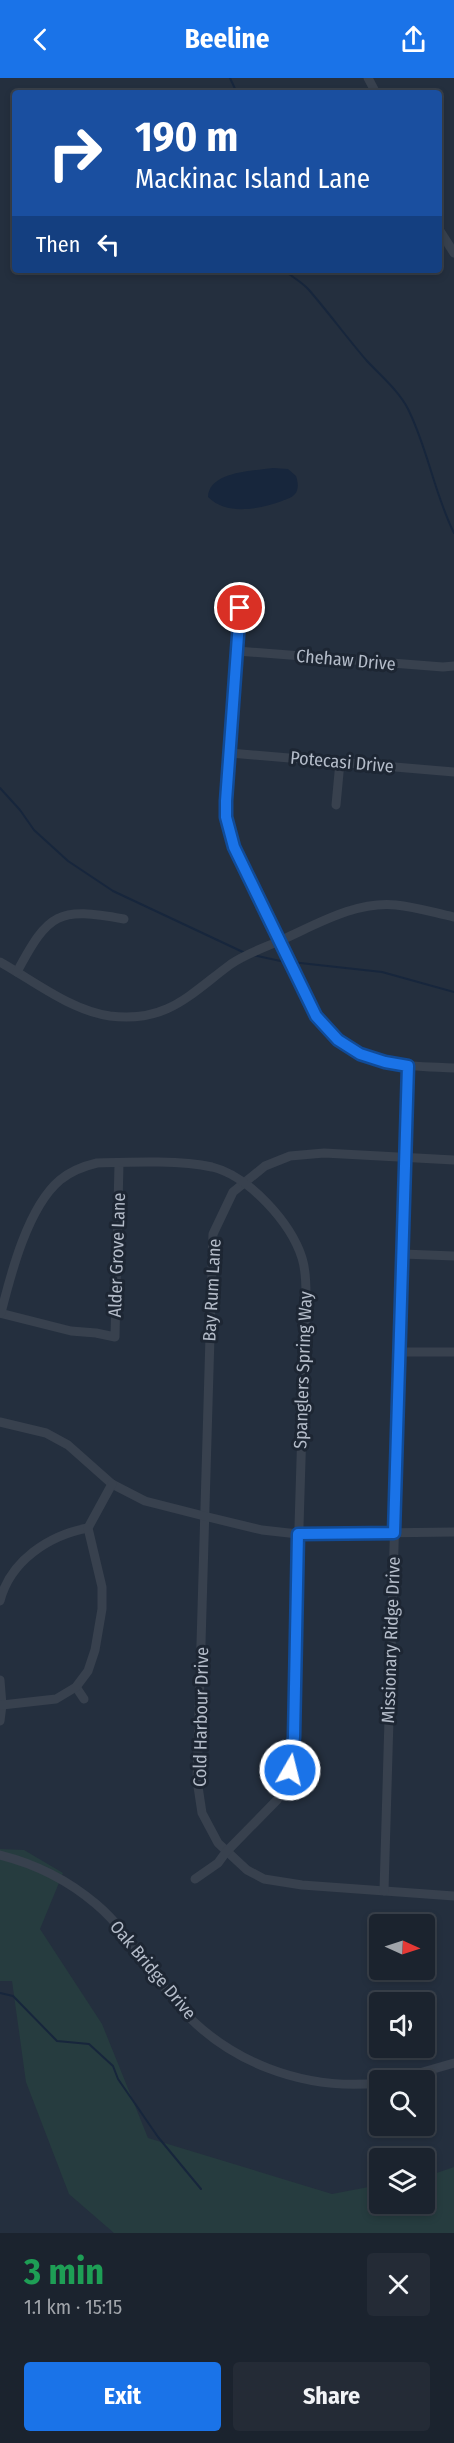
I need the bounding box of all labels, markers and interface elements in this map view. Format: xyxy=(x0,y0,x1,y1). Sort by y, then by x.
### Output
icon: back xyxy=(24,23,57,56)
text: Beeline xyxy=(185,23,269,55)
icon: share xyxy=(397,23,430,56)
text: 190 m xyxy=(135,112,238,162)
icon: right xyxy=(36,114,114,192)
text: Mackinac Island Lane xyxy=(135,163,370,195)
icon: left xyxy=(92,228,125,261)
text: Then xyxy=(36,231,80,258)
pin xyxy=(214,582,265,633)
icon: arrive xyxy=(223,591,256,624)
street label: Chehaw Drive xyxy=(295,645,397,675)
street label: Potecasi Drive xyxy=(289,747,395,777)
street label: Alder Grove Lane xyxy=(104,1192,130,1318)
street label: Bay Rum Lane xyxy=(198,1238,226,1342)
street label: Spanglers Spring Way xyxy=(289,1291,317,1449)
street label: Missionary Ridge Drive xyxy=(377,1556,405,1724)
street label: Cold Harbour Drive xyxy=(189,1647,213,1787)
position arrow xyxy=(258,1738,322,1802)
north arrow xyxy=(369,1914,435,1980)
map controls xyxy=(369,1914,435,2214)
street label: Oak Bridge Drive xyxy=(105,1916,201,2024)
button: sound xyxy=(369,1992,435,2058)
button: search xyxy=(369,2070,435,2136)
button: layers xyxy=(369,2148,435,2214)
text: 3 min xyxy=(24,2250,104,2294)
button: close xyxy=(367,2253,430,2316)
text: 1.1 km · 15:15 xyxy=(24,2295,122,2319)
button: Exit xyxy=(24,2362,221,2431)
button: Share xyxy=(233,2362,430,2431)

